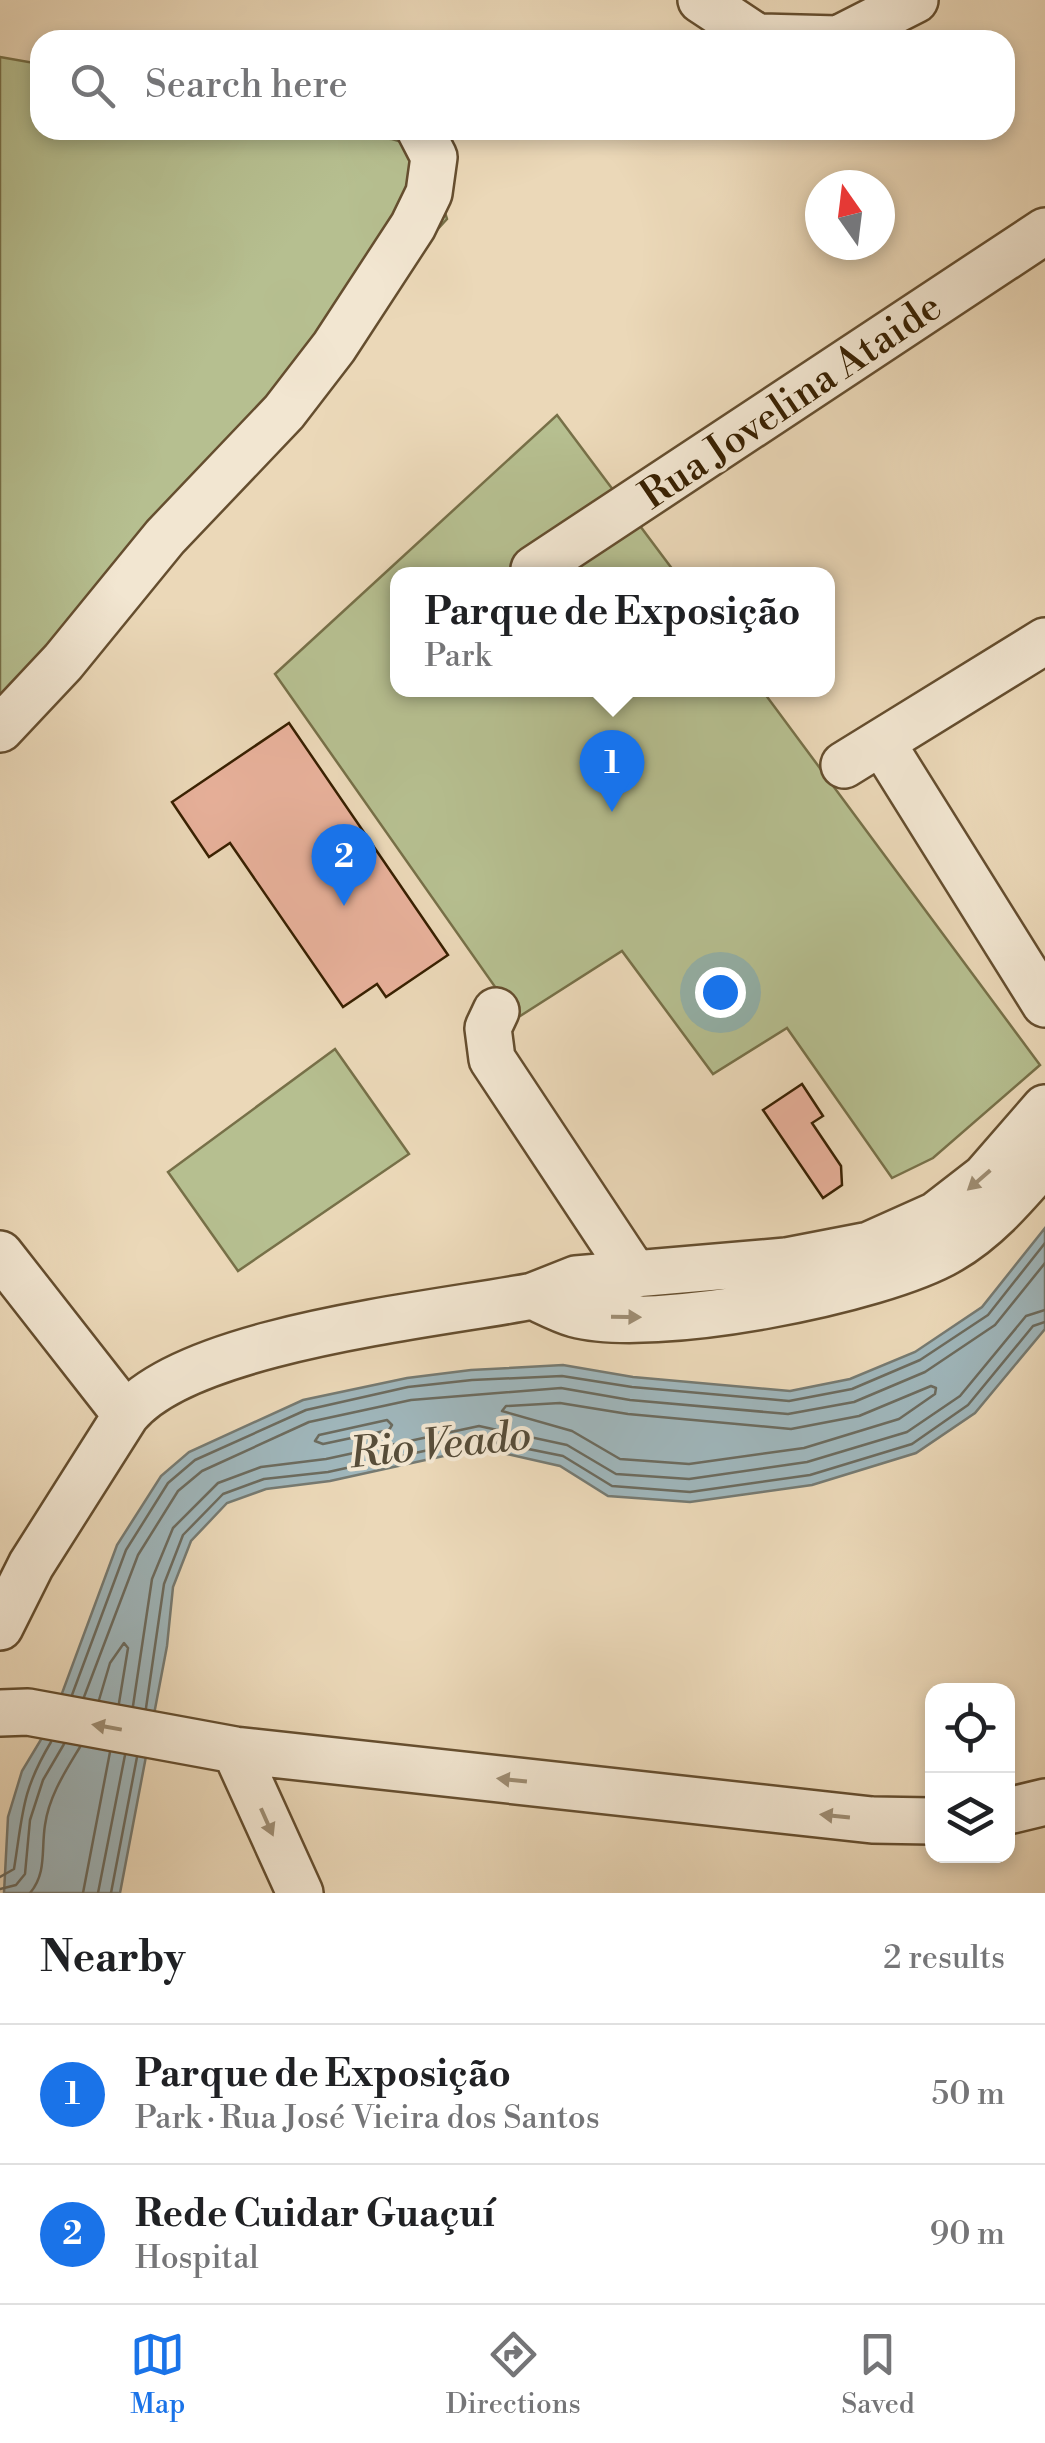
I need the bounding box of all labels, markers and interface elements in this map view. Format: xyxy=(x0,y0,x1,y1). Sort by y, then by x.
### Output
search box xyxy=(30,30,1015,140)
icon: search xyxy=(65,58,120,113)
text: Search here xyxy=(145,62,348,109)
north arrow xyxy=(805,170,895,260)
street label: Rua Jovelina Ataide xyxy=(631,282,951,521)
popup xyxy=(390,567,835,697)
text: Parque de Exposição xyxy=(425,589,800,636)
text: Park xyxy=(425,636,491,676)
pin: 1 xyxy=(580,730,644,812)
pin: 2 xyxy=(312,824,376,906)
your location xyxy=(695,967,746,1018)
one-way arrow xyxy=(967,1169,992,1191)
one-way arrow xyxy=(611,1309,643,1325)
water label: Rio Veado xyxy=(346,1410,534,1481)
map controls xyxy=(925,1683,1015,1863)
button: locate xyxy=(925,1683,1015,1773)
one-way arrow xyxy=(92,1718,123,1734)
one-way arrow xyxy=(496,1772,528,1788)
button: layers xyxy=(925,1773,1015,1863)
one-way arrow xyxy=(259,1807,275,1837)
one-way arrow xyxy=(819,1807,851,1823)
text: Nearby xyxy=(40,1932,185,1985)
text: 2 results xyxy=(883,1938,1005,1978)
text: Parque de Exposição xyxy=(135,2051,511,2098)
text: 1 xyxy=(65,2074,80,2114)
text: 50 m xyxy=(932,2074,1005,2114)
text: Park · Rua José Vieira dos Santos xyxy=(135,2098,600,2138)
text: Rede Cuidar Guaçuí xyxy=(135,2191,495,2238)
text: 2 xyxy=(62,2214,83,2254)
text: 90 m xyxy=(930,2214,1005,2254)
text: Hospital xyxy=(135,2238,259,2278)
tab: Map xyxy=(130,2327,185,2422)
tab: Directions xyxy=(446,2327,581,2422)
tab: Saved xyxy=(841,2327,915,2422)

